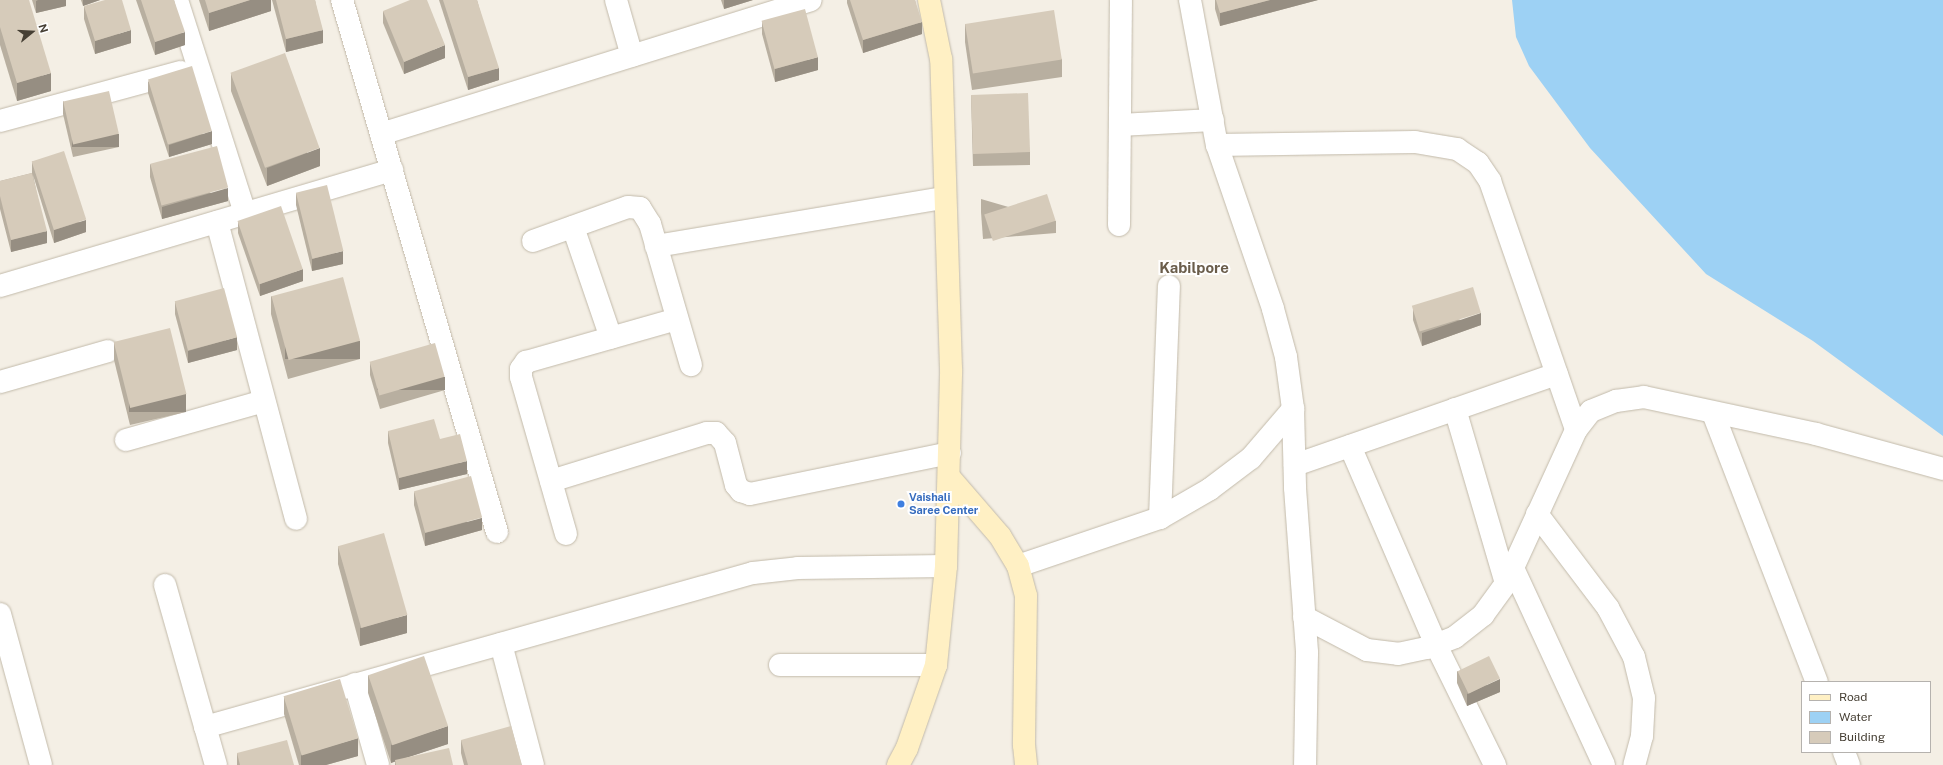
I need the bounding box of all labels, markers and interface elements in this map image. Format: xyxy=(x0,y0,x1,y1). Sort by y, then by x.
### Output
north arrow xyxy=(12,12,52,52)
text: N xyxy=(36,22,50,34)
district label: Kabilpore xyxy=(1159,259,1229,277)
place label: Vaishali Saree Center xyxy=(909,491,978,517)
marker: Vaishali Saree Center xyxy=(896,499,906,509)
legend xyxy=(1801,681,1931,753)
text: Road xyxy=(1839,690,1867,704)
text: Water xyxy=(1839,710,1872,724)
text: Building xyxy=(1839,730,1885,744)

